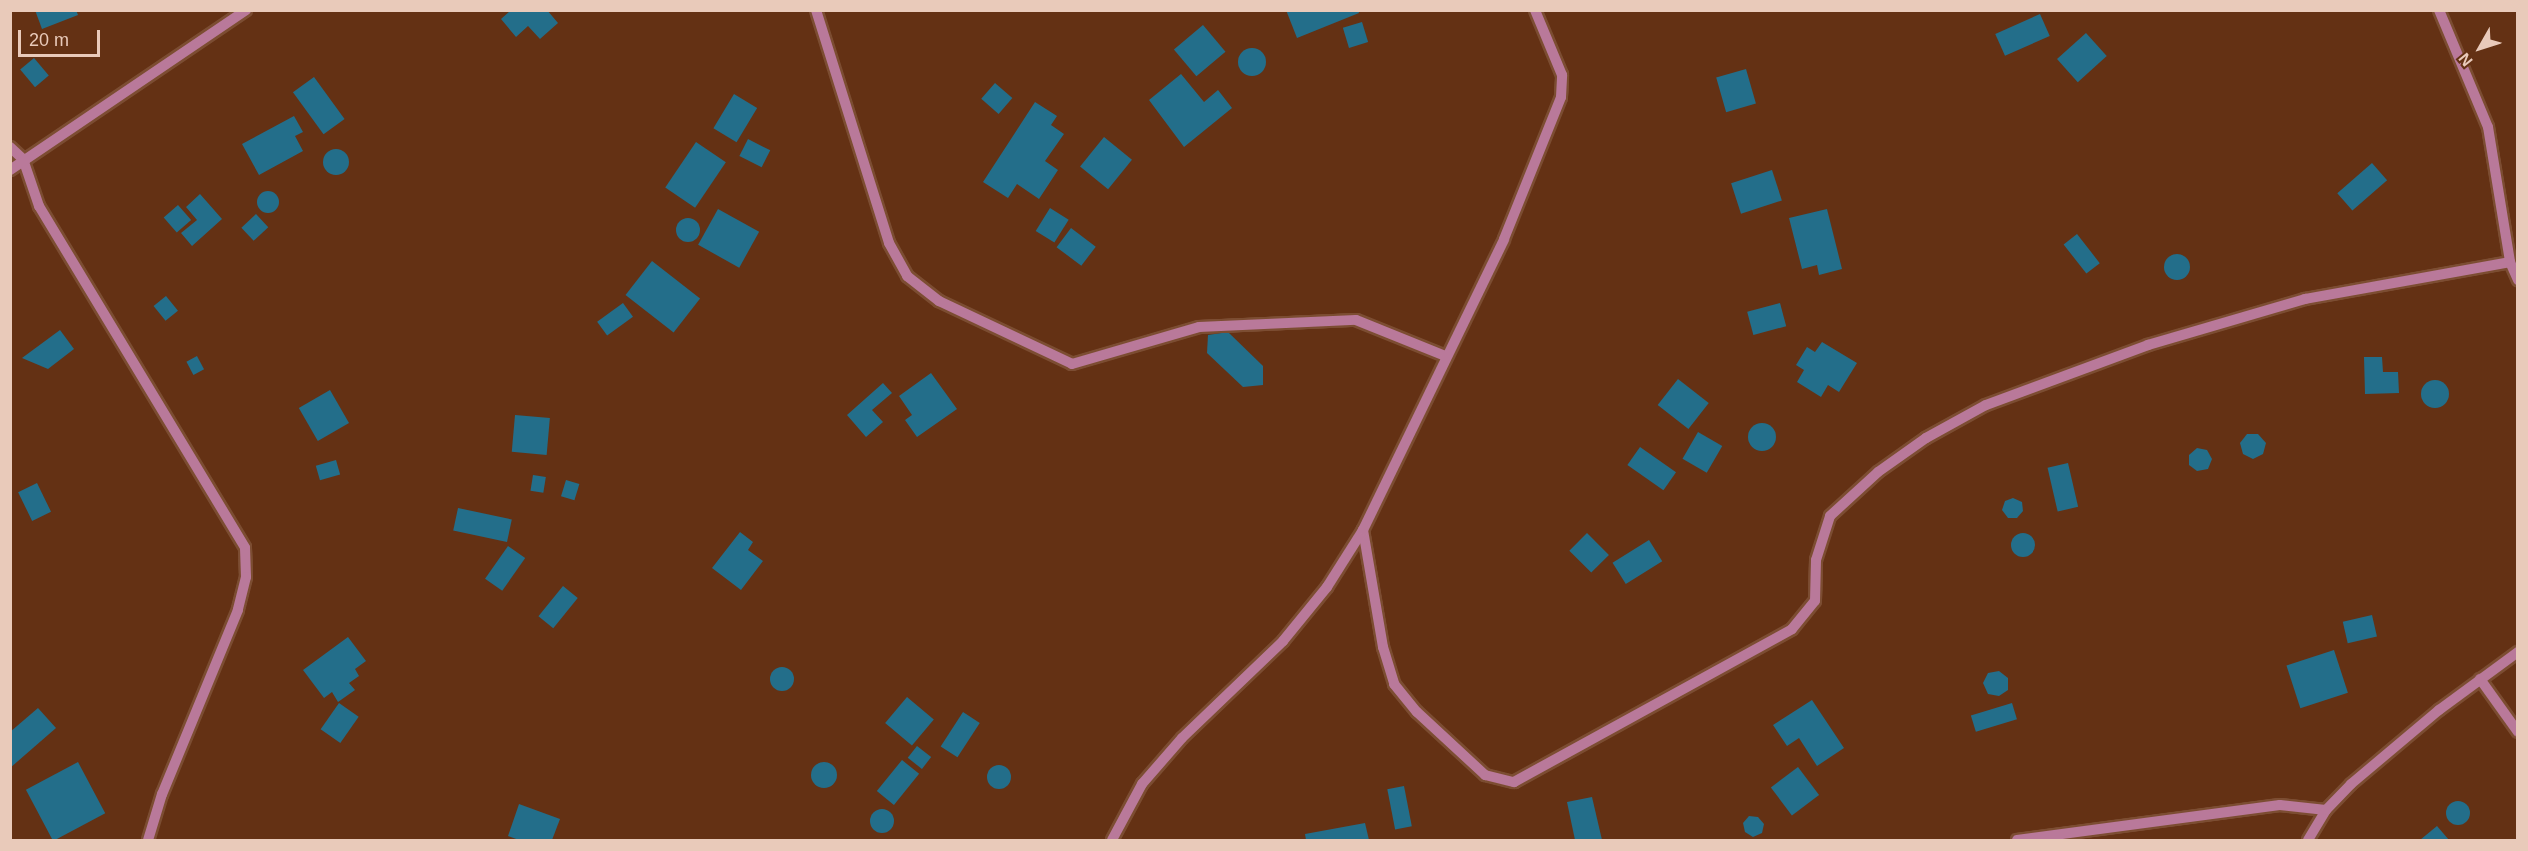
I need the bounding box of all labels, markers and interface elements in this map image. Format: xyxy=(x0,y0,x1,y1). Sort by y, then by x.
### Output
scale bar xyxy=(21,18,104,56)
north arrow xyxy=(2450,18,2510,78)
text: 20 m xyxy=(29,30,69,50)
text: N xyxy=(2455,50,2476,69)

